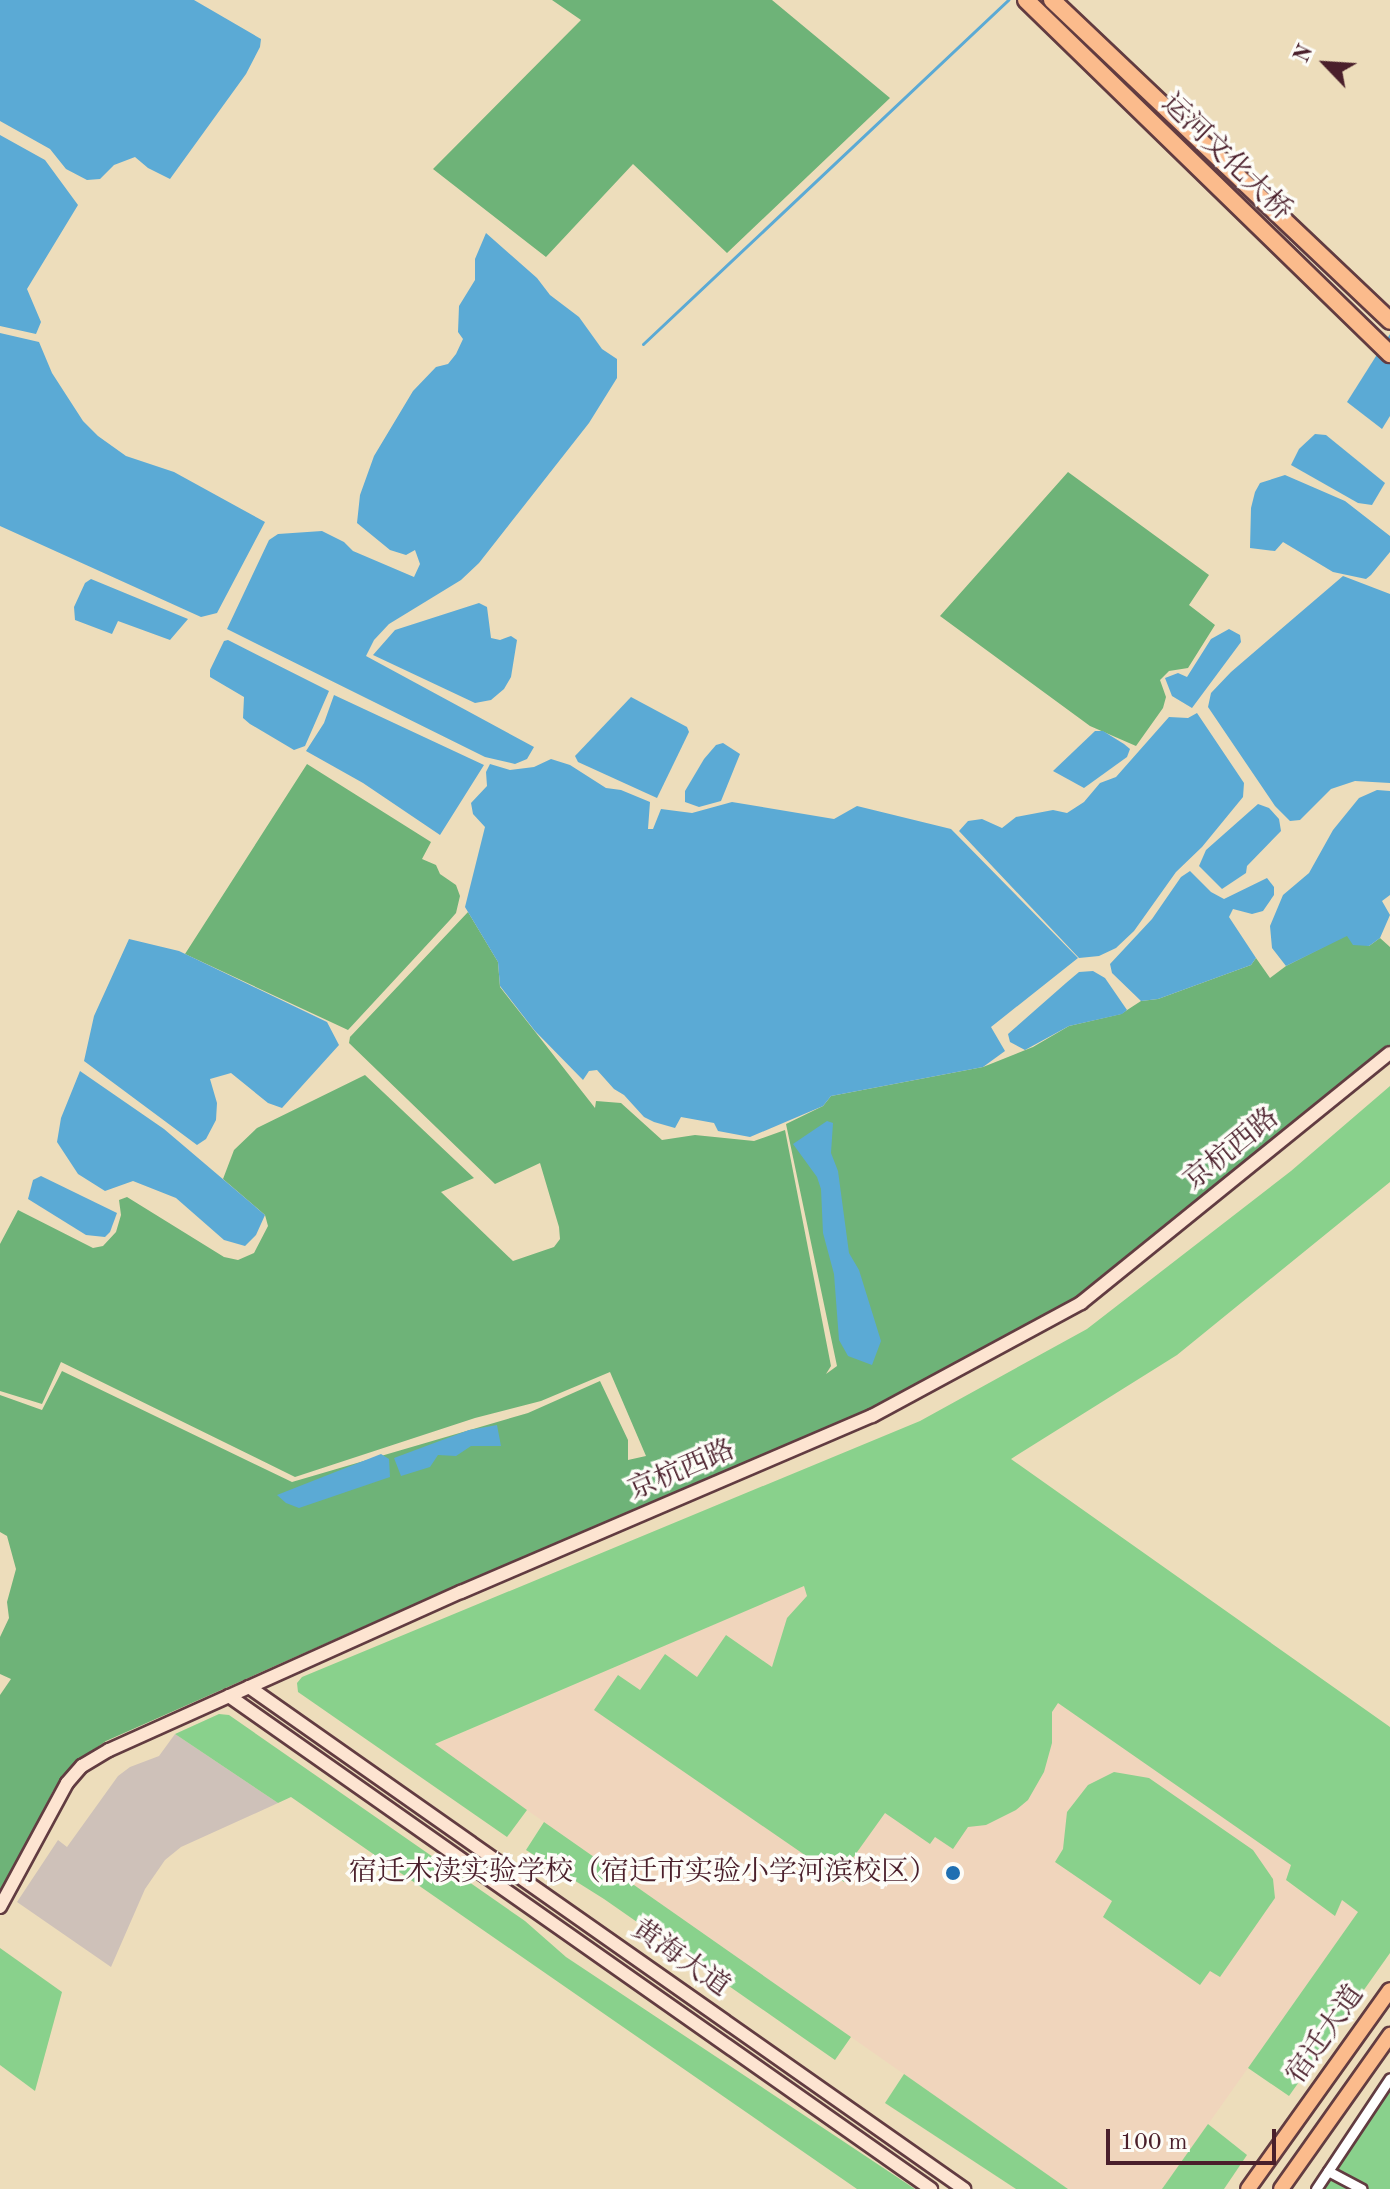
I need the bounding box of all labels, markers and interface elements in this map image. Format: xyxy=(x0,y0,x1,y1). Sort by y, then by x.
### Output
north arrow xyxy=(1286,24,1366,104)
text: N xyxy=(1291,42,1318,66)
street label: 运河文化大桥 xyxy=(1154,88,1298,228)
street label: 京杭西路 xyxy=(1178,1102,1286,1198)
street label: 京杭西路 xyxy=(624,1434,740,1508)
place label: 宿迁木渎实验学校（宿迁市实验小学河滨校区） xyxy=(349,1856,937,1890)
marker: 宿迁木渎实验学校（宿迁市实验小学河滨校区） xyxy=(944,1864,962,1882)
street label: 黄海大道 xyxy=(624,1913,736,2005)
street label: 宿迁大道 xyxy=(1280,1979,1372,2091)
scale bar xyxy=(1110,2113,1280,2163)
text: 100 m xyxy=(1120,2131,1188,2155)

